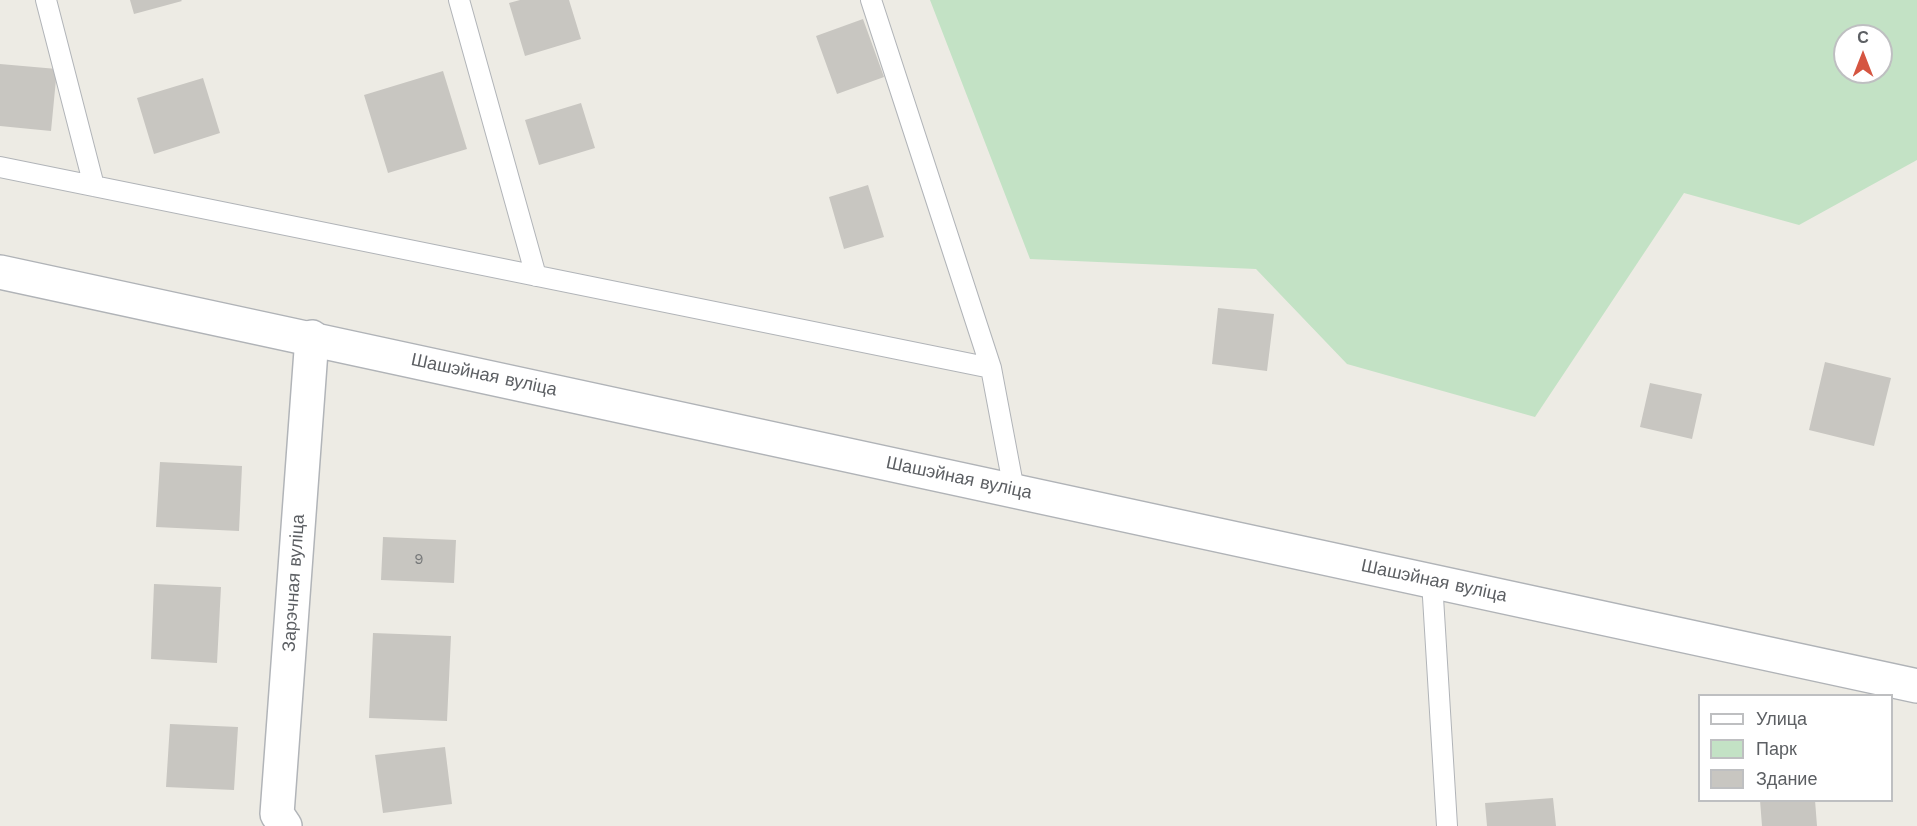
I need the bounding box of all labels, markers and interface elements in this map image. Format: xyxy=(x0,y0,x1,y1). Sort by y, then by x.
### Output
north arrow xyxy=(1833,24,1893,84)
text: С xyxy=(1857,28,1869,47)
street label: Шашэйная вуліца xyxy=(409,349,559,401)
street label: Шашэйная вуліца xyxy=(884,452,1034,504)
street label: Зарэчная вуліца xyxy=(278,513,310,653)
house number: 9 xyxy=(414,551,424,569)
street label: Шашэйная вуліца xyxy=(1359,555,1509,607)
legend xyxy=(1698,694,1893,802)
text: Улица xyxy=(1756,708,1807,729)
text: Парк xyxy=(1756,738,1797,759)
text: Здание xyxy=(1756,768,1817,789)

